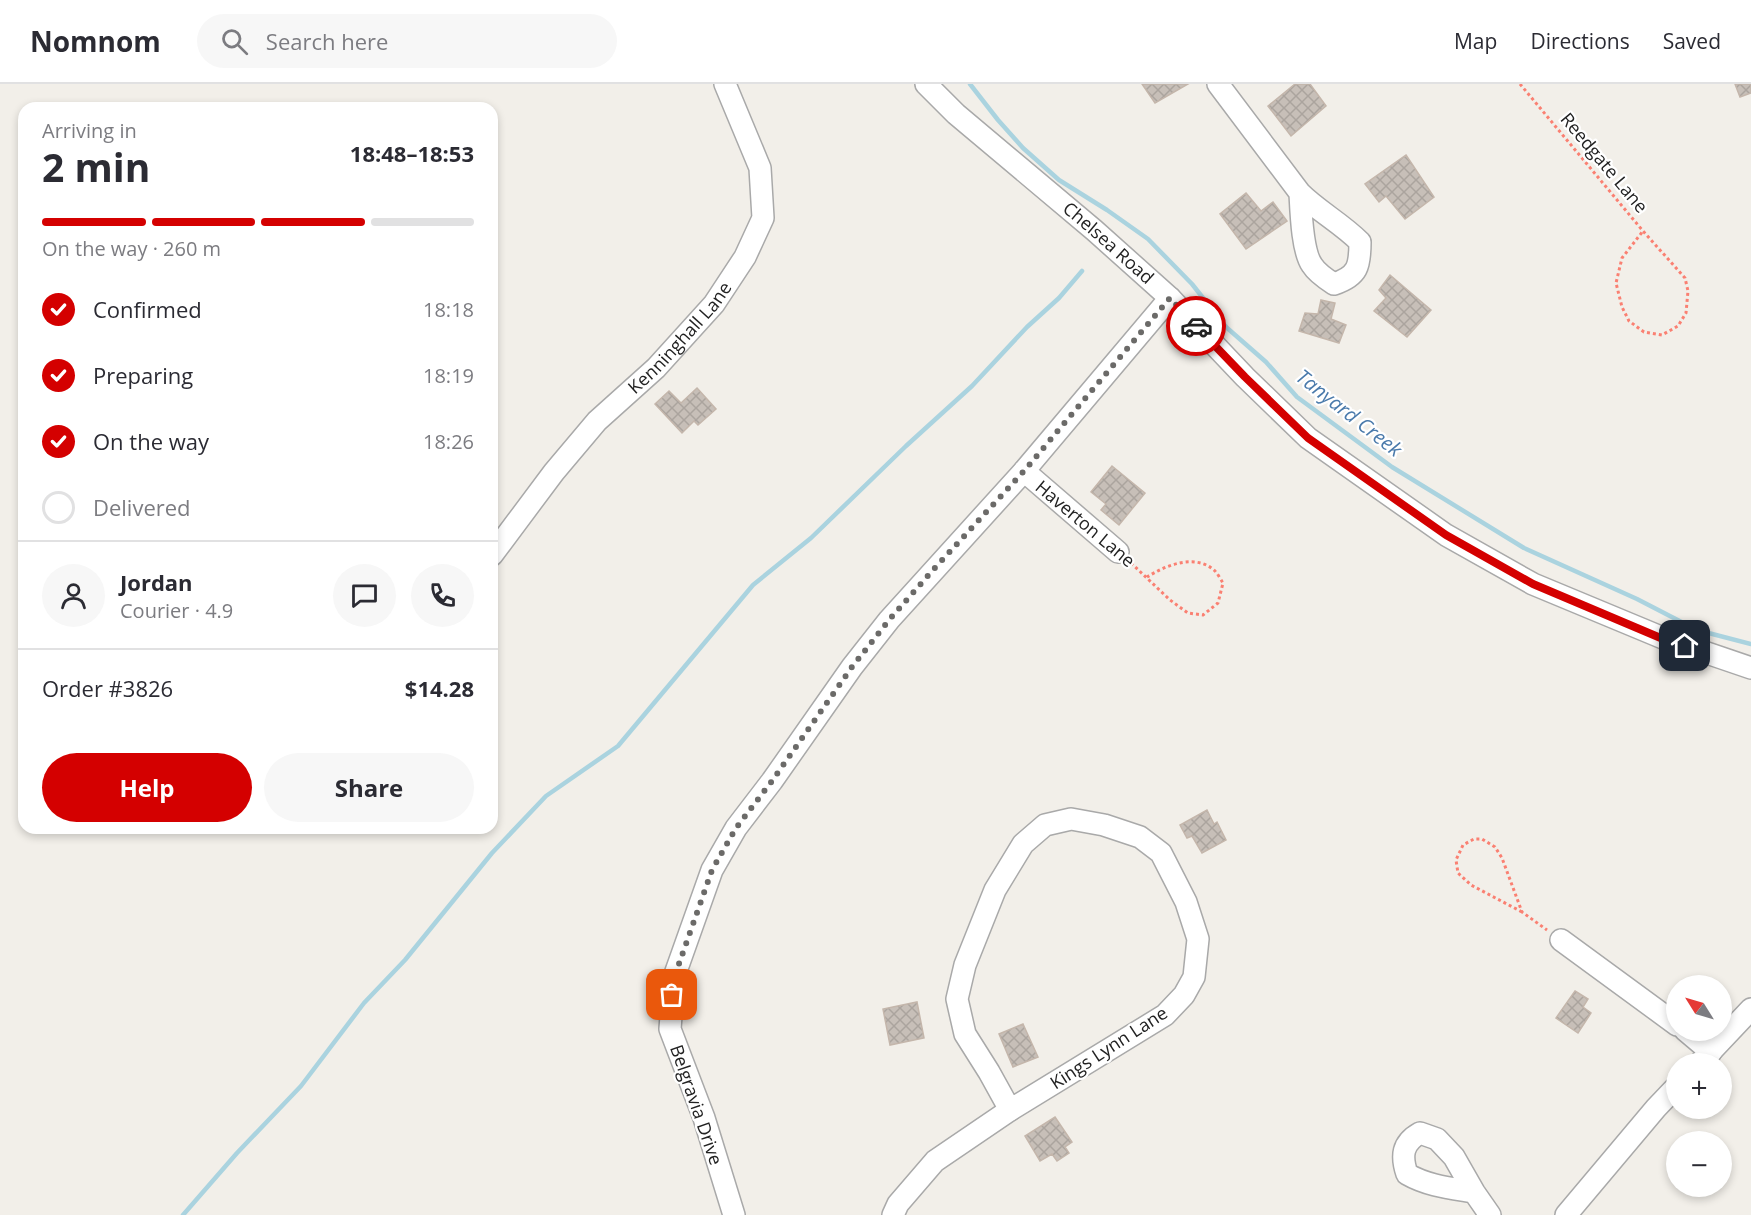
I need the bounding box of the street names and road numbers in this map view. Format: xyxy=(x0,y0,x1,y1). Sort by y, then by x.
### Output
street label: Reedgate Lane xyxy=(1556,107,1654,218)
street label: Chelsea Road xyxy=(1058,196,1159,289)
street label: Kenninghall Lane xyxy=(622,277,736,399)
street label: Haverton Lane xyxy=(1031,474,1141,572)
street label: Kings Lynn Lane xyxy=(1045,1000,1172,1094)
street label: Belgravia Drive xyxy=(665,1041,729,1168)

